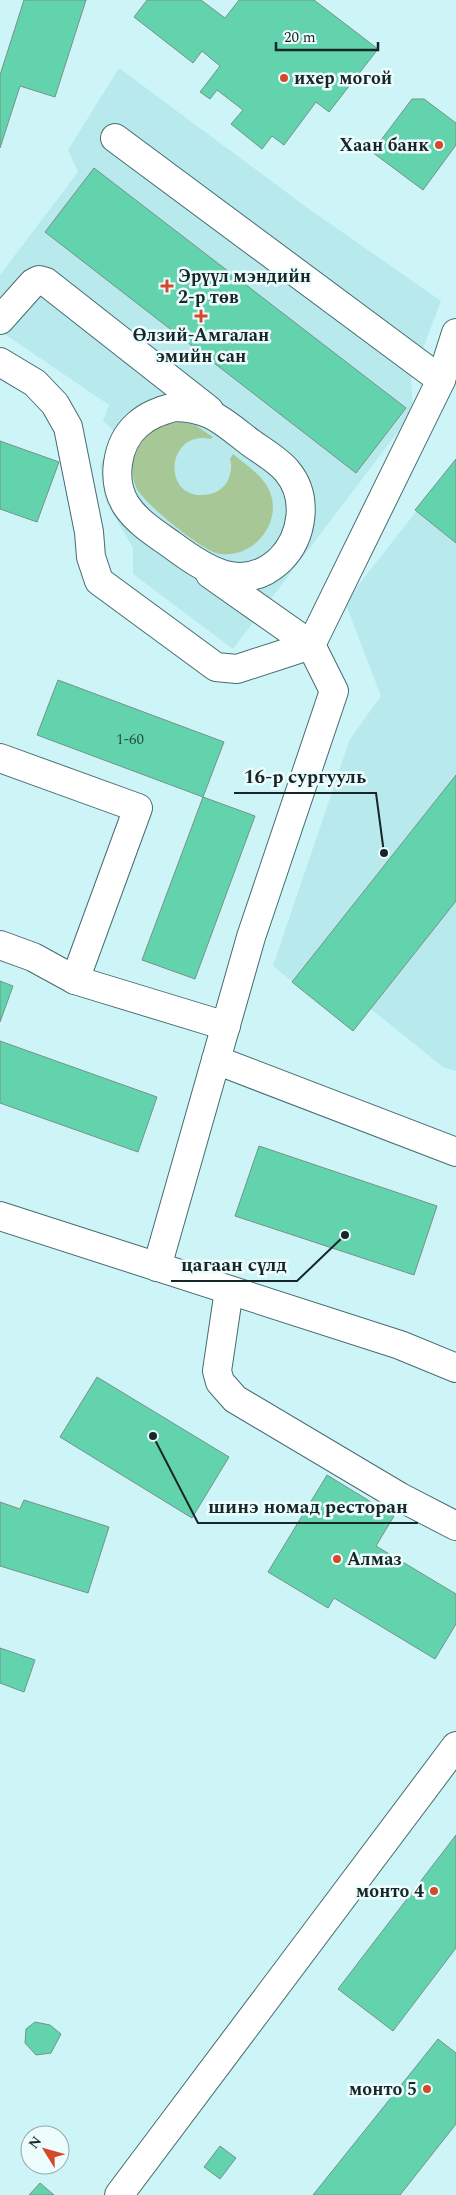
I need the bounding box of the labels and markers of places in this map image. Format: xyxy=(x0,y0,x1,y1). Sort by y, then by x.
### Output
place label: ихер могой xyxy=(294,65,392,92)
marker: ихер могой xyxy=(278,72,290,84)
place label: Хаан банк xyxy=(339,132,429,159)
marker: Хаан банк xyxy=(433,139,445,151)
place label: Эрүүл мэндийн 2-р төв xyxy=(178,263,311,311)
marker: Эрүүл мэндийн 2-р төв xyxy=(160,279,174,293)
marker: Өлзий-Амгалан эмийн сан xyxy=(195,310,207,322)
place label: Өлзий-Амгалан эмийн сан xyxy=(133,322,269,370)
callout: 16-р сургууль xyxy=(234,759,376,793)
callout: цагаан сүлд xyxy=(171,1247,297,1281)
callout: шинэ номад ресторан xyxy=(198,1489,418,1523)
place label: Алмаз xyxy=(347,1546,402,1573)
marker: Алмаз xyxy=(331,1553,343,1565)
place label: монто 4 xyxy=(356,1878,424,1905)
marker: монто 4 xyxy=(428,1885,440,1897)
place label: монто 5 xyxy=(349,2076,417,2103)
marker: монто 5 xyxy=(421,2083,433,2095)

